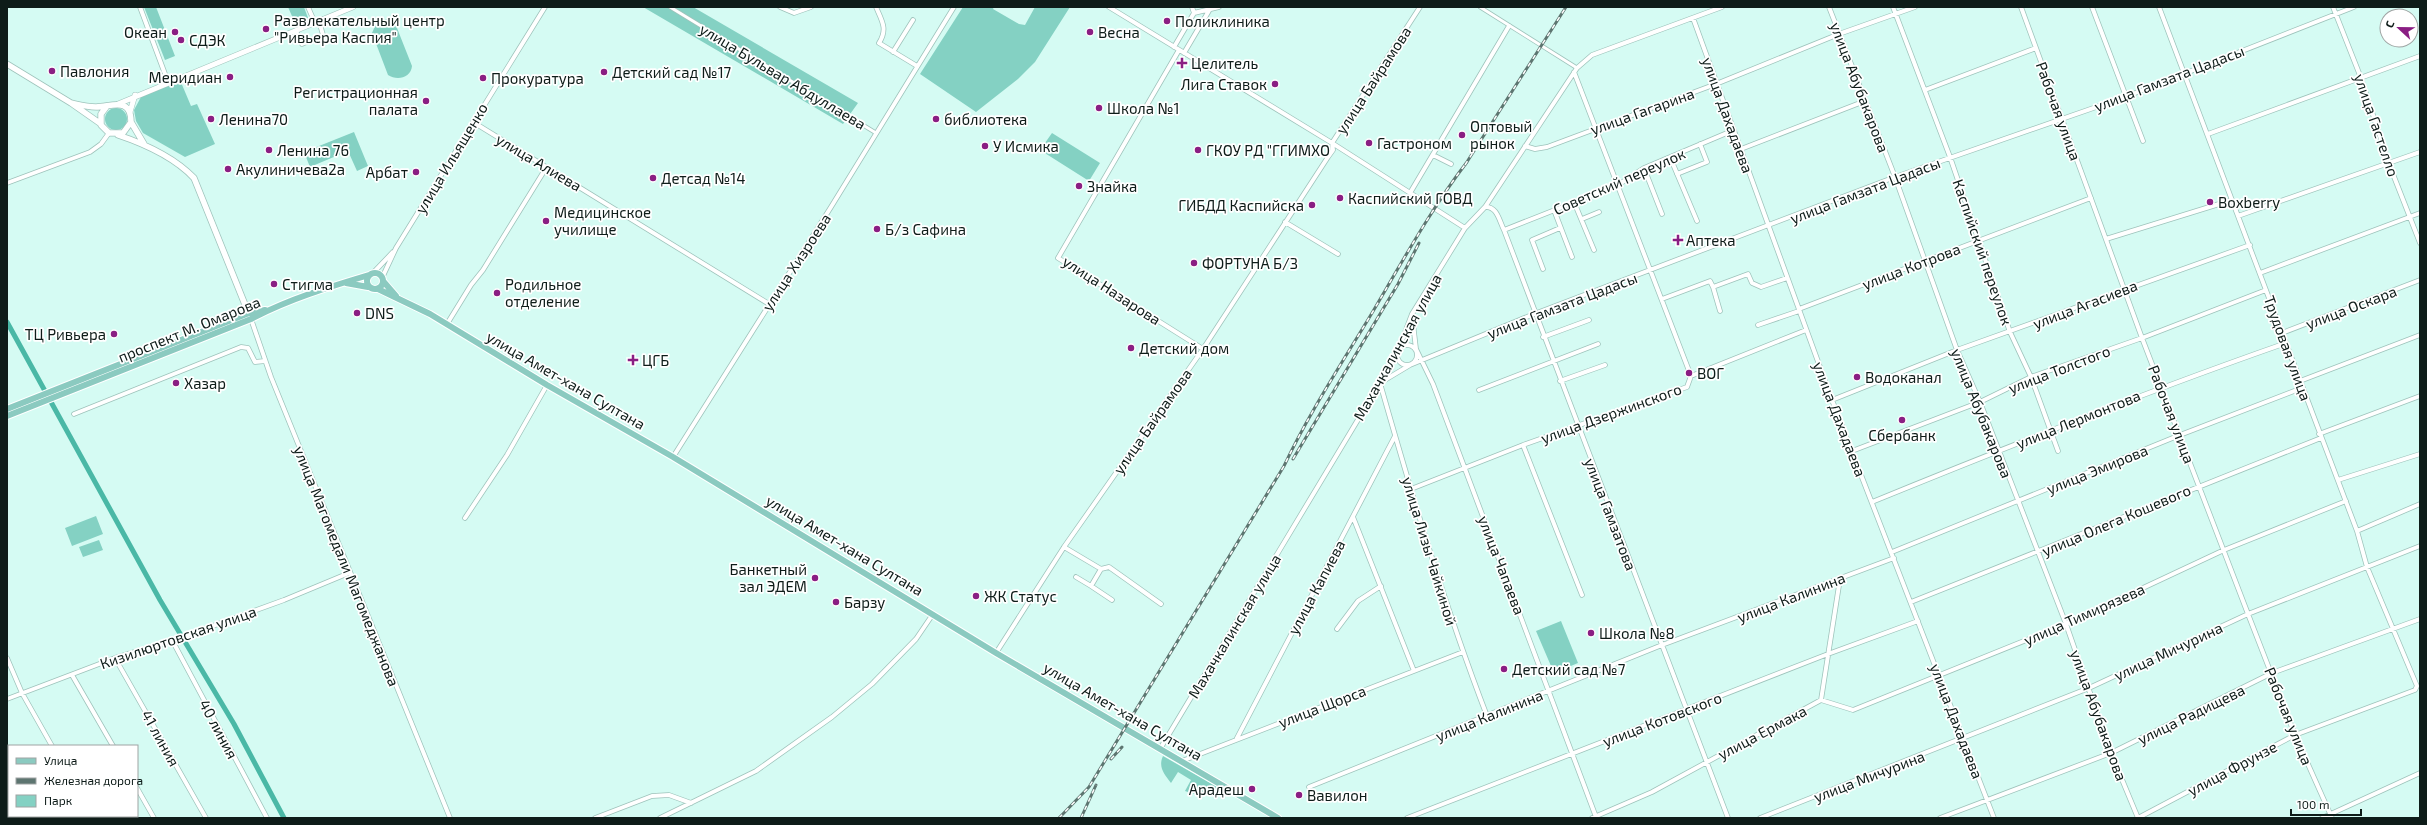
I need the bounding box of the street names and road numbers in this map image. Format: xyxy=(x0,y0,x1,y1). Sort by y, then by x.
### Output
street label: улица Бульвар Абдуллаева xyxy=(696,19,869,134)
street label: улица Абубакарова xyxy=(1826,19,1893,155)
street label: улица Байрамова xyxy=(1332,23,1415,138)
street label: улица Гамзата Цадасы xyxy=(2091,41,2247,116)
street label: улица Дахадаева xyxy=(1698,55,1757,176)
street label: Рабочая улица xyxy=(2032,59,2085,163)
street label: улица Гастелло xyxy=(2350,71,2403,179)
street label: улица Гагарина xyxy=(1588,84,1697,139)
street label: улица Ильященко xyxy=(411,99,492,217)
street label: улица Алиева xyxy=(492,129,585,195)
street label: Советский переулок xyxy=(1550,144,1688,219)
street label: улица Гамзата Цадасы xyxy=(1787,153,1943,228)
street label: Каспийский переулок xyxy=(1949,177,2016,328)
street label: улица Хизроева xyxy=(758,210,835,315)
street label: улица Котрова xyxy=(1859,239,1963,294)
street label: улица Назарова xyxy=(1059,252,1164,329)
street label: улица Гамзата Цадасы xyxy=(1484,268,1640,343)
street label: Махачкалинская улица xyxy=(1349,270,1446,424)
street label: улица Агасиева xyxy=(2030,276,2140,333)
street label: улица Оскара xyxy=(2303,281,2399,334)
street label: проспект М. Омарова xyxy=(115,292,263,366)
street label: Трудовая улица xyxy=(2260,293,2315,403)
street label: улица Амет-хана Султана xyxy=(483,327,649,434)
street label: улица Толстого xyxy=(2005,341,2113,398)
street label: улица Абубакарова xyxy=(1947,346,2016,481)
street label: улица Дахадаева xyxy=(1809,359,1870,480)
street label: Рабочая улица xyxy=(2144,362,2199,466)
street label: улица Байрамова xyxy=(1109,365,1196,478)
street label: улица Дзержинского xyxy=(1538,379,1684,448)
street label: улица Лермонтова xyxy=(2013,386,2143,453)
street label: улица Эмирова xyxy=(2044,440,2151,498)
street label: улица Магомедали Магомеджановa xyxy=(289,443,404,689)
street label: улица Гамзатова xyxy=(1580,455,1641,573)
street label: улица Лизы Чайкиной xyxy=(1398,474,1461,628)
street label: улица Олега Кошевого xyxy=(2039,480,2194,560)
street label: улица Амет-хана Султана xyxy=(763,491,927,600)
street label: улица Чапаева xyxy=(1474,513,1529,617)
street label: улица Капиева xyxy=(1283,537,1349,638)
street label: Махачкалинская улица xyxy=(1184,551,1285,702)
street label: улица Калинина xyxy=(1734,568,1848,627)
street label: улица Тимирязева xyxy=(2021,579,2148,650)
street label: Кизилюртовская улица xyxy=(97,602,259,673)
street label: улица Мичурина xyxy=(2111,618,2226,685)
street label: улица Абубакарова xyxy=(2066,647,2131,783)
street label: улица Амет-хана Султана xyxy=(1040,658,1206,765)
street label: улица Дахадаева xyxy=(1926,661,1987,782)
street label: Рабочая улица xyxy=(2260,664,2317,768)
street label: улица Радищева xyxy=(2134,680,2248,749)
street label: улица Щорса xyxy=(1276,681,1369,732)
street label: улица Калинина xyxy=(1433,685,1546,746)
street label: улица Котовского xyxy=(1600,688,1724,751)
street label: 40 линия xyxy=(196,696,242,762)
street label: улица Ермака xyxy=(1714,701,1810,764)
street label: 41 линия xyxy=(138,707,184,769)
street label: улица Фрунзе xyxy=(2184,737,2280,800)
street label: улица Мичурина xyxy=(1811,747,1928,806)

